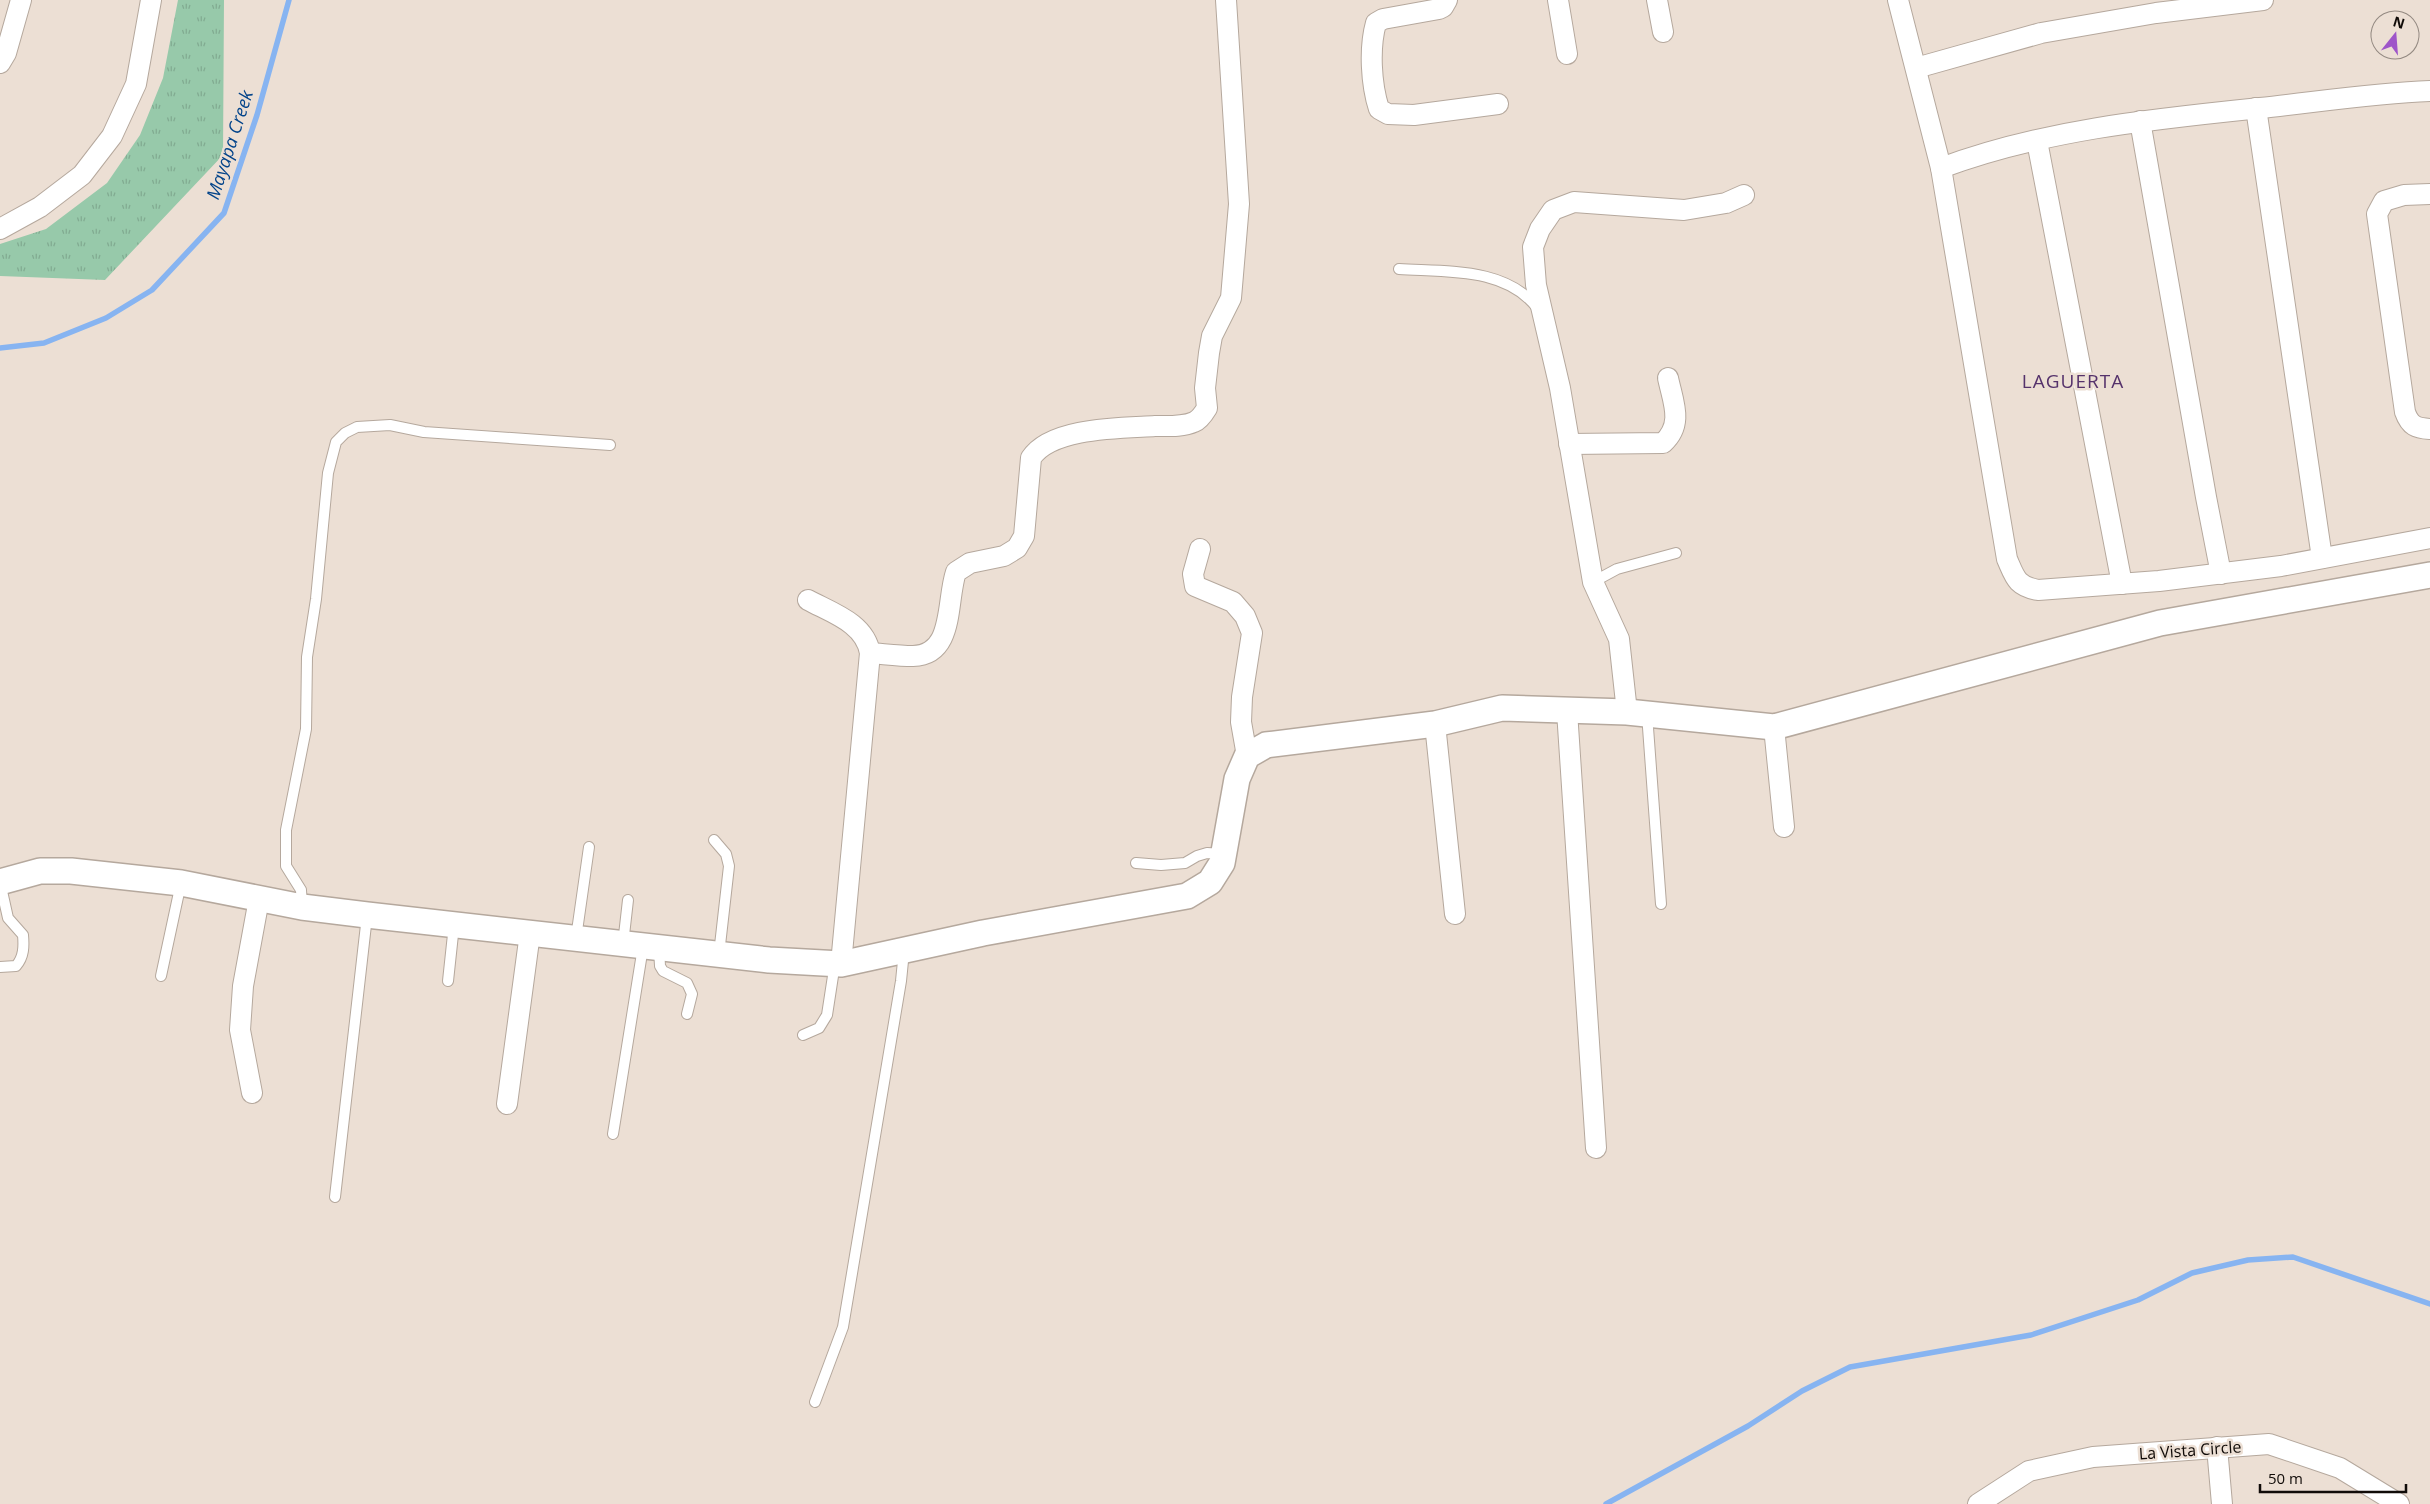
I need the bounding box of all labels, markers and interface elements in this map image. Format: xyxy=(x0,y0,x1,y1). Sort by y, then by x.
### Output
north arrow xyxy=(2370,10,2420,60)
text: N xyxy=(2391,11,2407,33)
water label: Mayapa Creek xyxy=(200,86,258,202)
district label: LAGUERTA xyxy=(2022,368,2124,394)
street label: La Vista Circle xyxy=(2138,1435,2242,1465)
scale bar xyxy=(2260,1462,2406,1494)
text: 50 m xyxy=(2268,1468,2303,1488)

